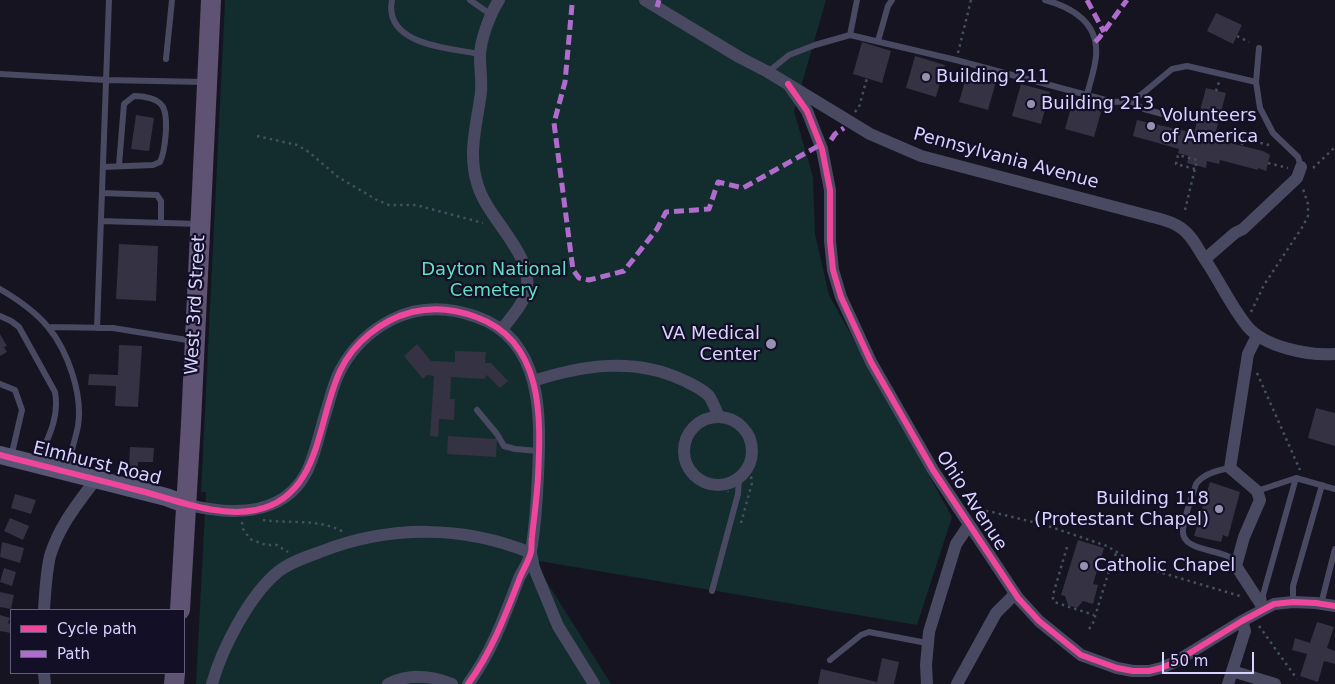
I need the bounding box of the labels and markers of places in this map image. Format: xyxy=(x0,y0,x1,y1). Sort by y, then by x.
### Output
place label: Building 211 xyxy=(936,66,1049,88)
marker: Building 211 xyxy=(920,71,932,83)
place label: Building 213 xyxy=(1041,93,1154,115)
marker: Building 213 xyxy=(1025,98,1037,110)
place label: Volunteers of America xyxy=(1161,105,1258,148)
marker: Volunteers of America xyxy=(1145,120,1157,132)
place label: VA Medical Center xyxy=(662,323,760,366)
marker: VA Medical Center xyxy=(764,337,778,351)
place label: Building 118 (Protestant Chapel) xyxy=(1034,488,1209,530)
marker: Building 118 (Protestant Chapel) xyxy=(1213,503,1225,515)
place label: Catholic Chapel xyxy=(1094,555,1235,577)
marker: Catholic Chapel xyxy=(1078,560,1090,572)

